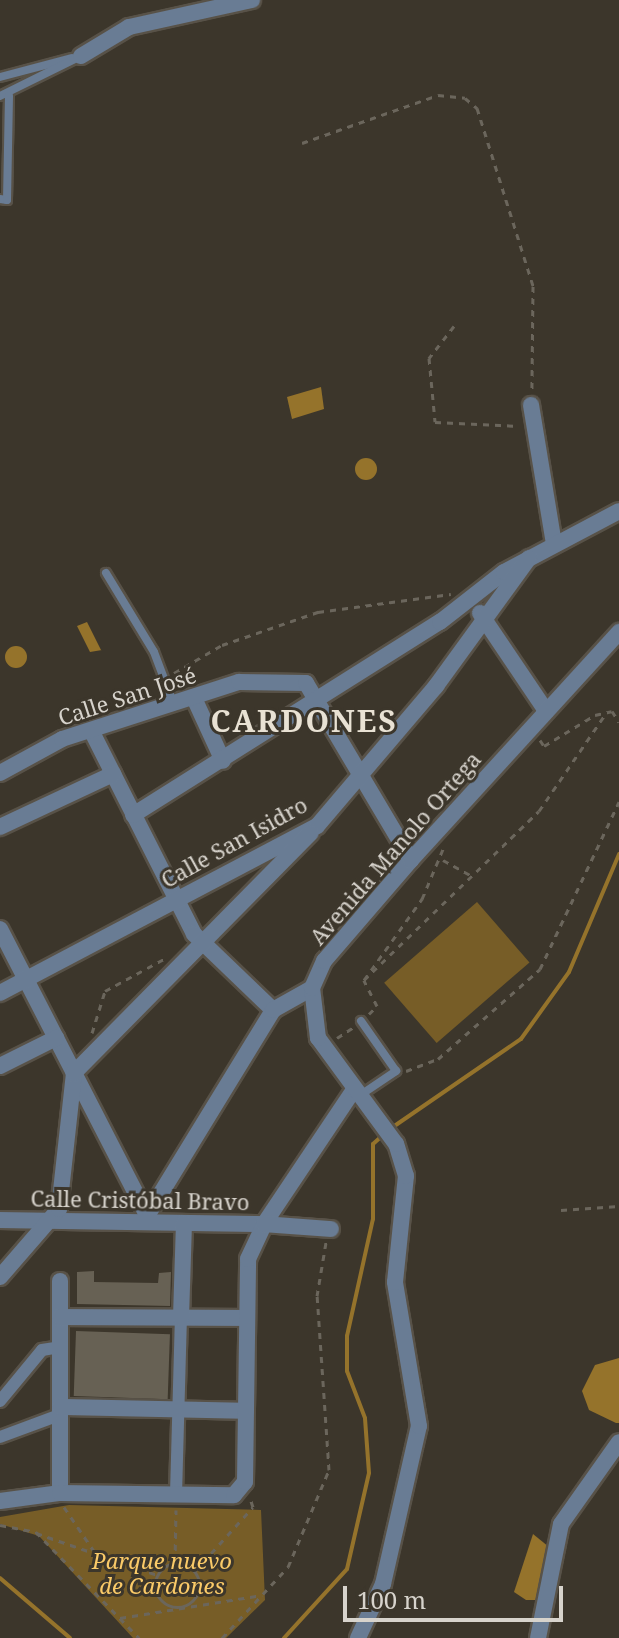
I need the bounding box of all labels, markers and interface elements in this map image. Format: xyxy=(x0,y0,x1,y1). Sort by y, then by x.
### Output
street label: Calle San José xyxy=(55,661,199,731)
district label: CARDONES xyxy=(210,703,398,739)
street label: Avenida Manolo Ortega xyxy=(304,746,486,950)
street label: Calle San Isidro xyxy=(156,791,312,893)
street label: Calle Cristóbal Bravo xyxy=(30,1185,250,1215)
park label: Parque nuevo de Cardones xyxy=(92,1547,232,1598)
scale bar xyxy=(347,1570,567,1620)
text: 100 m xyxy=(357,1583,426,1616)

